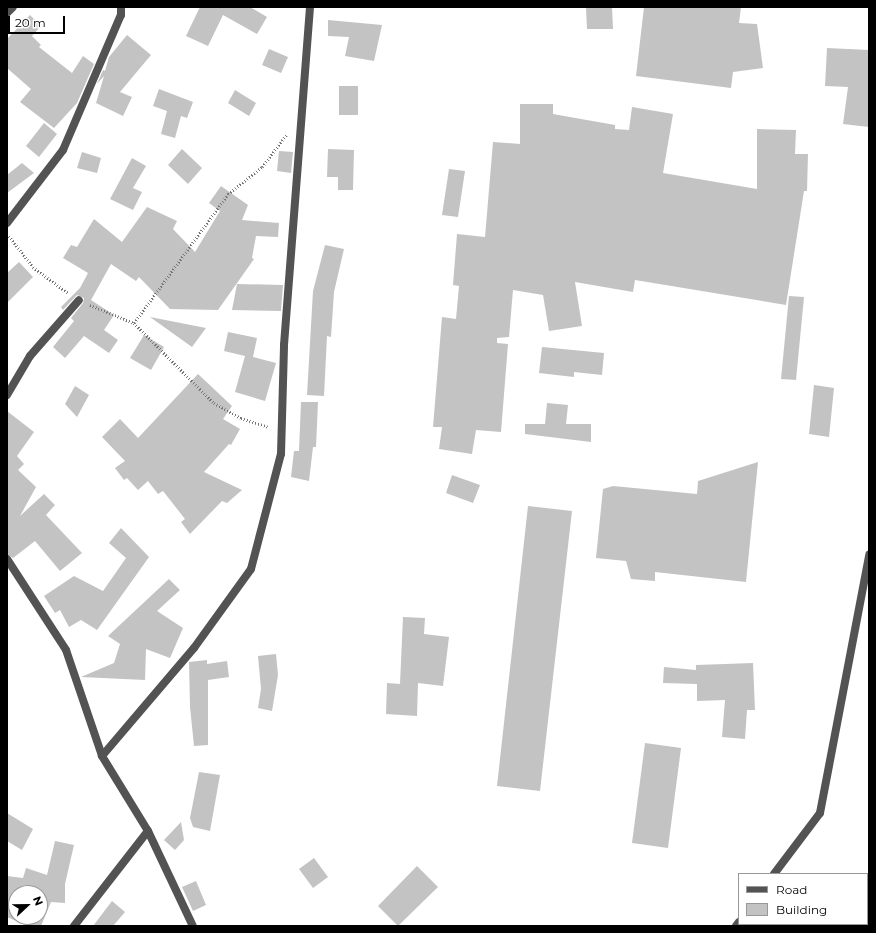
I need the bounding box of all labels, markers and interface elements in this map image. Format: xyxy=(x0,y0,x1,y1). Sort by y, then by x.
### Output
scale bar xyxy=(10,8,67,34)
text: 20 m xyxy=(15,15,46,30)
legend xyxy=(738,873,868,925)
text: Road xyxy=(776,882,807,897)
north arrow xyxy=(8,885,48,925)
text: N xyxy=(30,894,46,908)
text: Building xyxy=(776,902,827,917)

